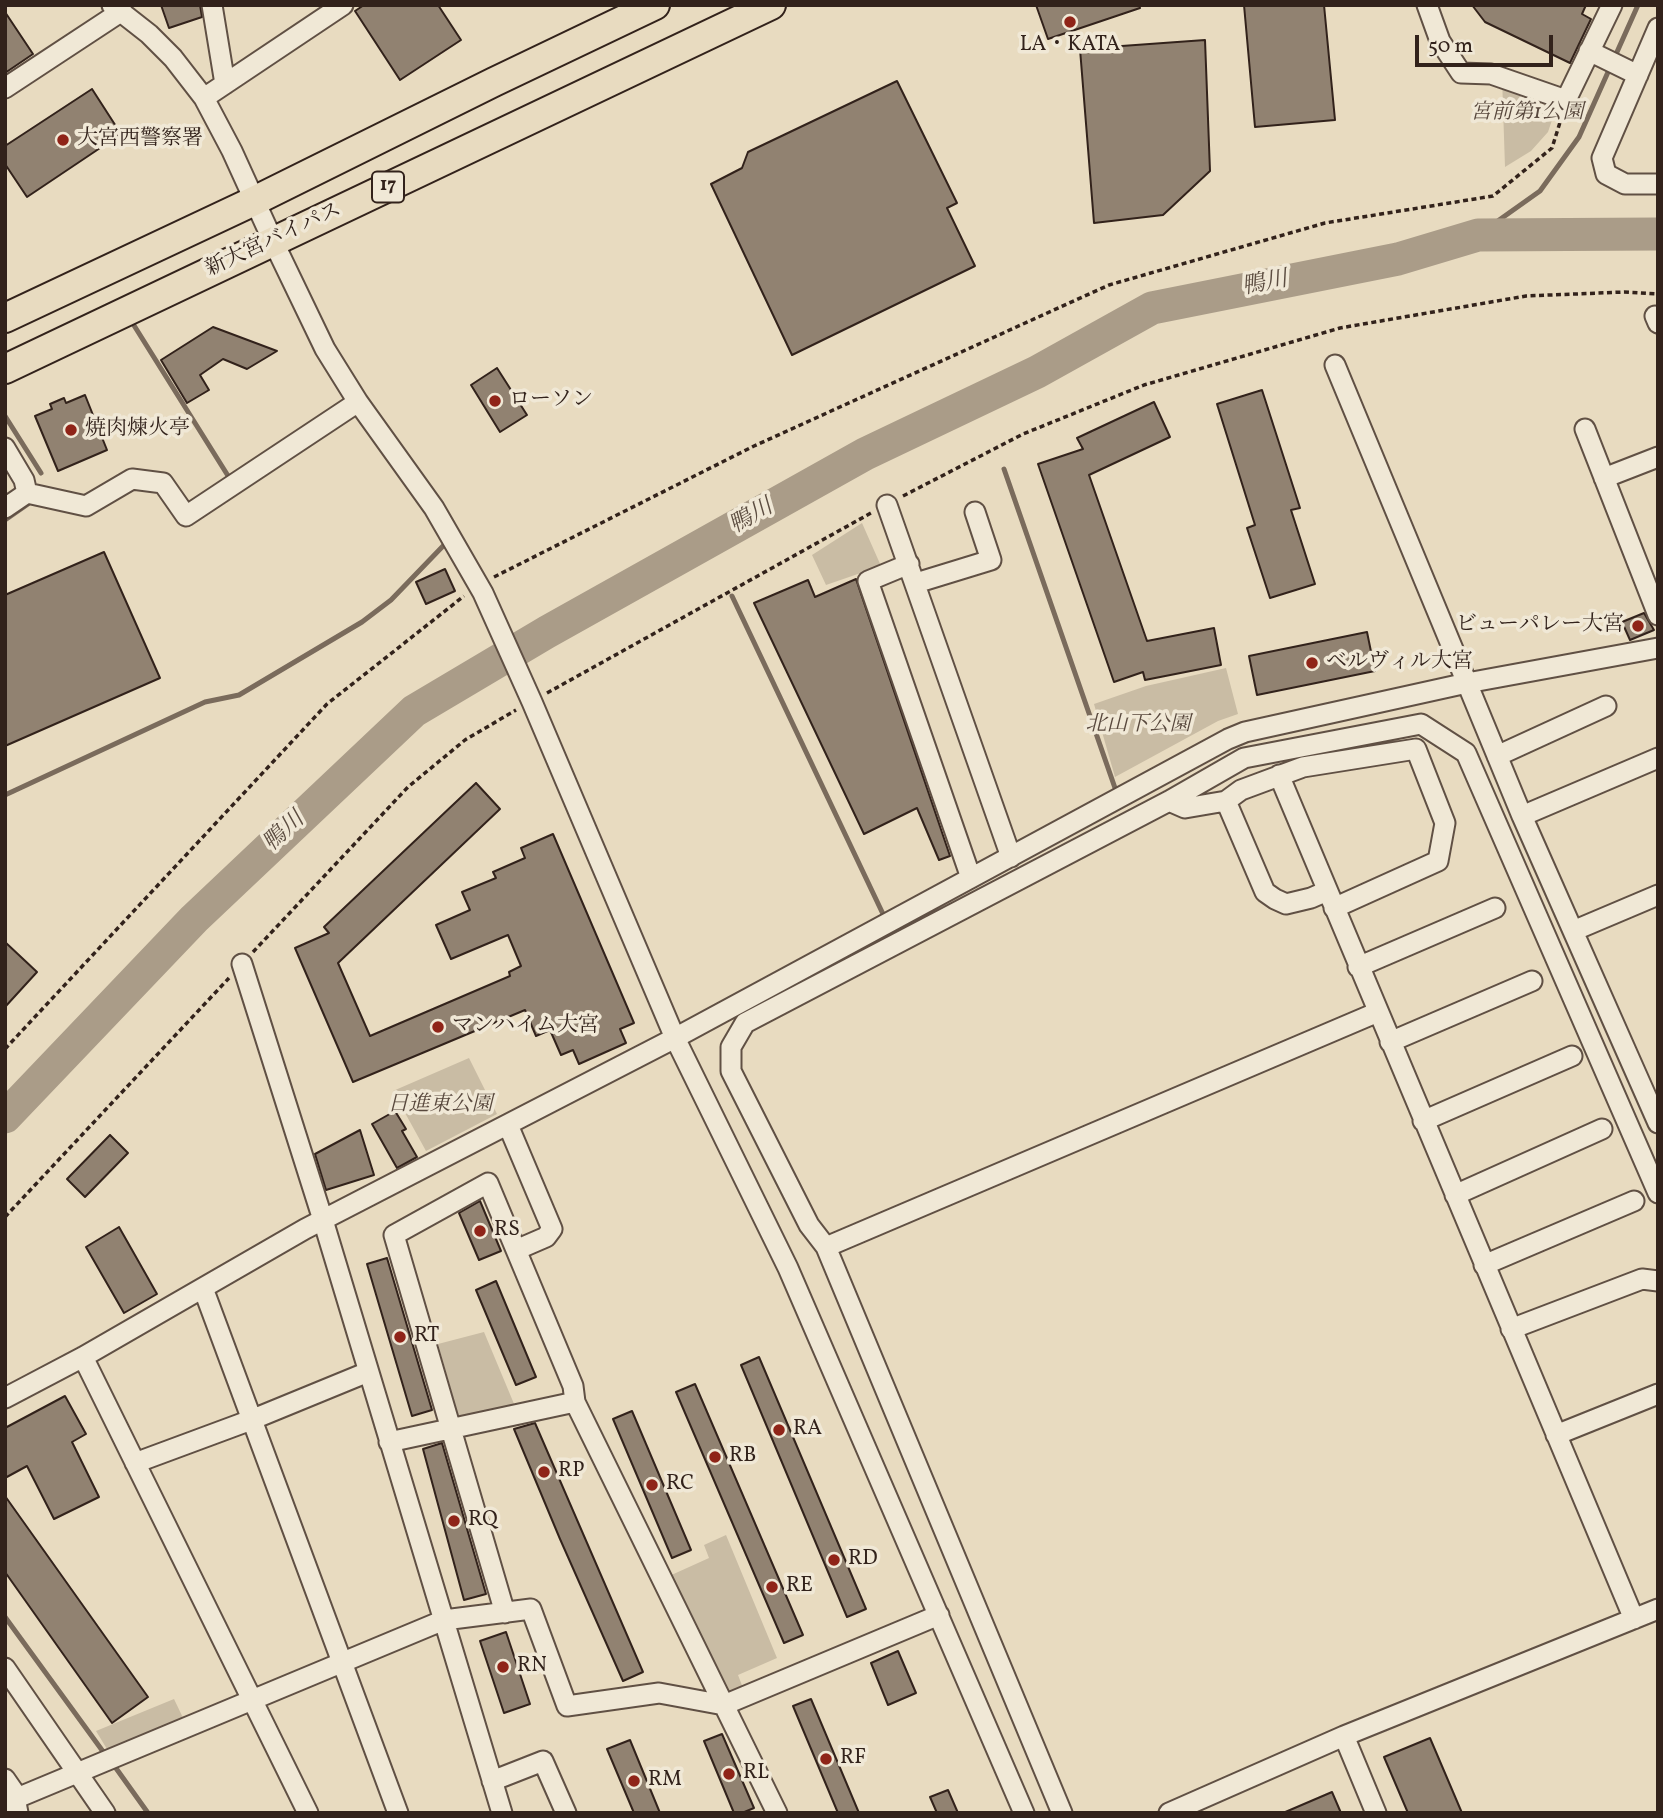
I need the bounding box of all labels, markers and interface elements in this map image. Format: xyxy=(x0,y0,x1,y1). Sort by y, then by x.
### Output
marker: LA・KATA xyxy=(1062,14,1078,30)
scale bar xyxy=(1418,21,1556,65)
text: 50 m xyxy=(1428,32,1473,61)
place label: LA・KATA xyxy=(1020,33,1120,59)
park label: 宮前第1公園 xyxy=(1471,101,1583,127)
place label: 大宮西警察署 xyxy=(77,127,203,153)
marker: 大宮西警察署 xyxy=(55,132,71,148)
road number: 17 xyxy=(372,172,404,202)
street label: 新大宮バイパス xyxy=(202,199,346,283)
water label: 鴨川 xyxy=(1240,267,1290,303)
place label: ローソン xyxy=(509,388,593,414)
marker: ローソン xyxy=(487,393,503,409)
place label: 焼肉煉火亭 xyxy=(85,417,190,443)
marker: 焼肉煉火亭 xyxy=(63,422,79,438)
water label: 鴨川 xyxy=(725,495,779,541)
place label: ビューパレー大宮 xyxy=(1456,613,1624,639)
marker: ビューパレー大宮 xyxy=(1630,618,1646,634)
place label: ベルヴィル大宮 xyxy=(1326,650,1473,676)
marker: ベルヴィル大宮 xyxy=(1304,655,1320,671)
park label: 北山下公園 xyxy=(1086,713,1190,739)
water label: 鴨川 xyxy=(259,807,311,859)
place label: マンハイム大宮 xyxy=(452,1014,599,1040)
marker: マンハイム大宮 xyxy=(430,1019,446,1035)
park label: 日進東公園 xyxy=(388,1093,492,1119)
place label: RS xyxy=(494,1218,520,1244)
marker: RS xyxy=(472,1223,488,1239)
place label: RT xyxy=(414,1324,439,1350)
marker: RT xyxy=(392,1329,408,1345)
place label: RA xyxy=(793,1417,822,1443)
marker: RA xyxy=(771,1422,787,1438)
place label: RB xyxy=(729,1444,756,1470)
marker: RB xyxy=(707,1449,723,1465)
place label: RP xyxy=(558,1459,585,1485)
marker: RP xyxy=(536,1464,552,1480)
place label: RC xyxy=(666,1472,694,1498)
marker: RC xyxy=(644,1477,660,1493)
place label: RQ xyxy=(468,1508,498,1534)
marker: RQ xyxy=(446,1513,462,1529)
place label: RD xyxy=(848,1547,878,1573)
marker: RD xyxy=(826,1552,842,1568)
place label: RE xyxy=(786,1574,813,1600)
marker: RE xyxy=(764,1579,780,1595)
place label: RN xyxy=(517,1654,547,1680)
marker: RN xyxy=(495,1659,511,1675)
place label: RF xyxy=(840,1746,866,1772)
marker: RF xyxy=(818,1751,834,1767)
place label: RL xyxy=(743,1761,769,1787)
marker: RL xyxy=(721,1766,737,1782)
place label: RM xyxy=(648,1768,682,1794)
marker: RM xyxy=(626,1773,642,1789)

